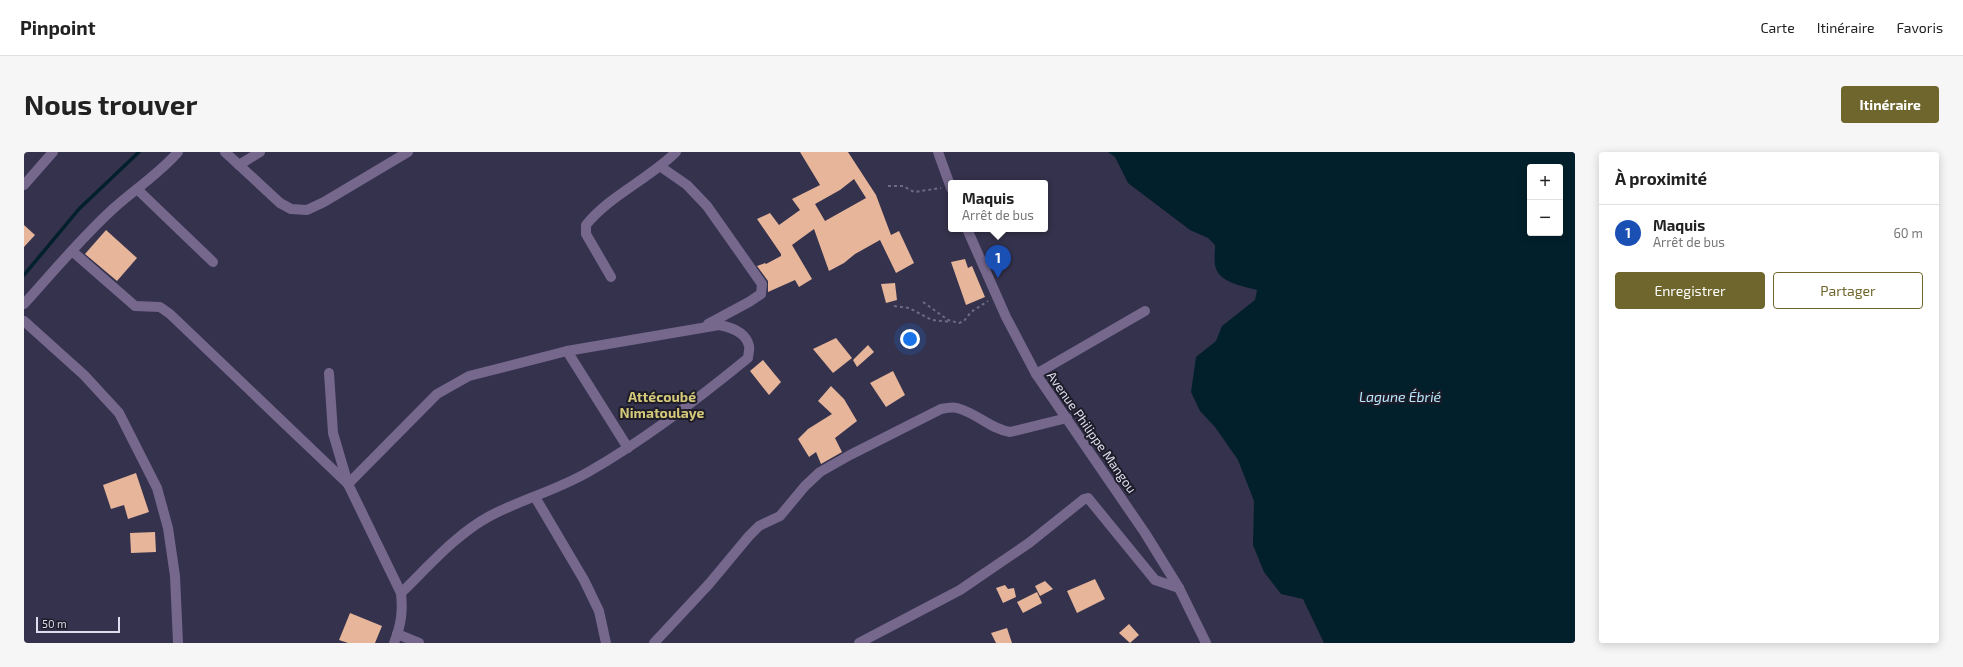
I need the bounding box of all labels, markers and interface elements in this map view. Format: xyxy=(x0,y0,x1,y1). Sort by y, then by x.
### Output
text: Pinpoint xyxy=(20,16,95,39)
text: Carte xyxy=(1761,19,1795,36)
text: Itinéraire xyxy=(1817,19,1875,36)
text: Favoris xyxy=(1897,19,1943,36)
button: Itinéraire xyxy=(1841,86,1939,123)
text: Nous trouver xyxy=(24,87,197,121)
map controls xyxy=(1527,164,1563,236)
button: + xyxy=(1527,164,1563,200)
text: À proximité xyxy=(1615,168,1707,188)
popup xyxy=(948,180,1048,232)
text: Maquis xyxy=(962,189,1014,207)
button: − xyxy=(1527,200,1563,236)
text: Arrêt de bus xyxy=(962,207,1034,223)
text: Maquis xyxy=(1653,216,1705,234)
text: 1 xyxy=(1625,225,1631,241)
text: 60 m xyxy=(1893,225,1923,241)
text: Arrêt de bus xyxy=(1653,234,1725,250)
pin: 1 xyxy=(985,245,1011,278)
button: Enregistrer xyxy=(1615,272,1765,309)
button: Partager xyxy=(1773,272,1923,309)
your location xyxy=(900,329,920,349)
street label: Avenue Philippe Mangou xyxy=(1044,368,1140,496)
district label: Attécoubé Nimatoulaye xyxy=(620,388,704,421)
water label: Lagune Ébrié xyxy=(1359,388,1442,405)
scale bar xyxy=(36,615,120,634)
text: 50 m xyxy=(42,617,67,630)

